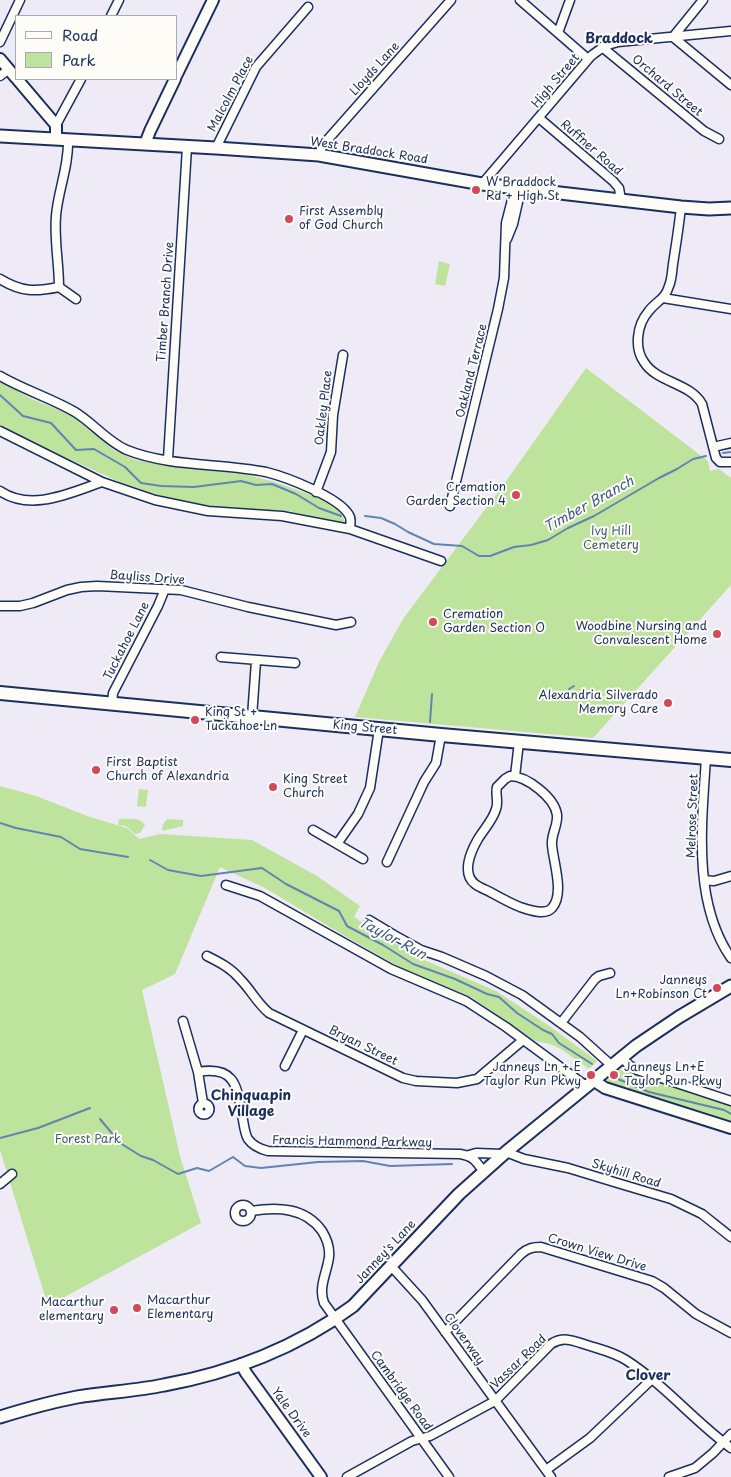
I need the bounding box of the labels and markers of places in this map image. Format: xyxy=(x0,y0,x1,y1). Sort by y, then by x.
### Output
place label: W Braddock Rd + High St xyxy=(486,176,560,204)
marker: W Braddock Rd + High St xyxy=(470,184,482,196)
place label: First Assembly of God Church xyxy=(299,205,383,233)
marker: First Assembly of God Church xyxy=(283,213,295,225)
place label: Cremation Garden Section 4 xyxy=(406,481,506,509)
marker: Cremation Garden Section 4 xyxy=(510,489,522,501)
place label: Cremation Garden Section O xyxy=(443,608,545,636)
marker: Cremation Garden Section O xyxy=(427,616,439,628)
place label: Woodbine Nursing and Convalescent Home xyxy=(576,620,707,648)
marker: Woodbine Nursing and Convalescent Home xyxy=(711,628,723,640)
place label: Alexandria Silverado Memory Care xyxy=(539,689,658,717)
marker: Alexandria Silverado Memory Care xyxy=(662,697,674,709)
place label: King St + Tuckahoe Ln xyxy=(205,706,277,734)
marker: King St + Tuckahoe Ln xyxy=(189,714,201,726)
place label: First Baptist Church of Alexandria xyxy=(106,756,229,784)
marker: First Baptist Church of Alexandria xyxy=(90,764,102,776)
place label: King Street Church xyxy=(283,773,348,801)
marker: King Street Church xyxy=(267,781,279,793)
place label: Janneys Ln+Robinson Ct xyxy=(616,974,707,1002)
marker: Janneys Ln+Robinson Ct xyxy=(711,982,723,994)
place label: Janneys Ln + E Taylor Run Pkwy xyxy=(483,1061,581,1089)
place label: Janneys Ln+E Taylor Run Pkwy xyxy=(624,1061,722,1089)
marker: Janneys Ln + E Taylor Run Pkwy xyxy=(585,1069,597,1081)
marker: Janneys Ln+E Taylor Run Pkwy xyxy=(608,1069,620,1081)
place label: Macarthur Elementary xyxy=(147,1294,213,1322)
place label: Macarthur elementary xyxy=(39,1296,104,1324)
marker: Macarthur Elementary xyxy=(131,1302,143,1314)
marker: Macarthur elementary xyxy=(108,1304,120,1316)

